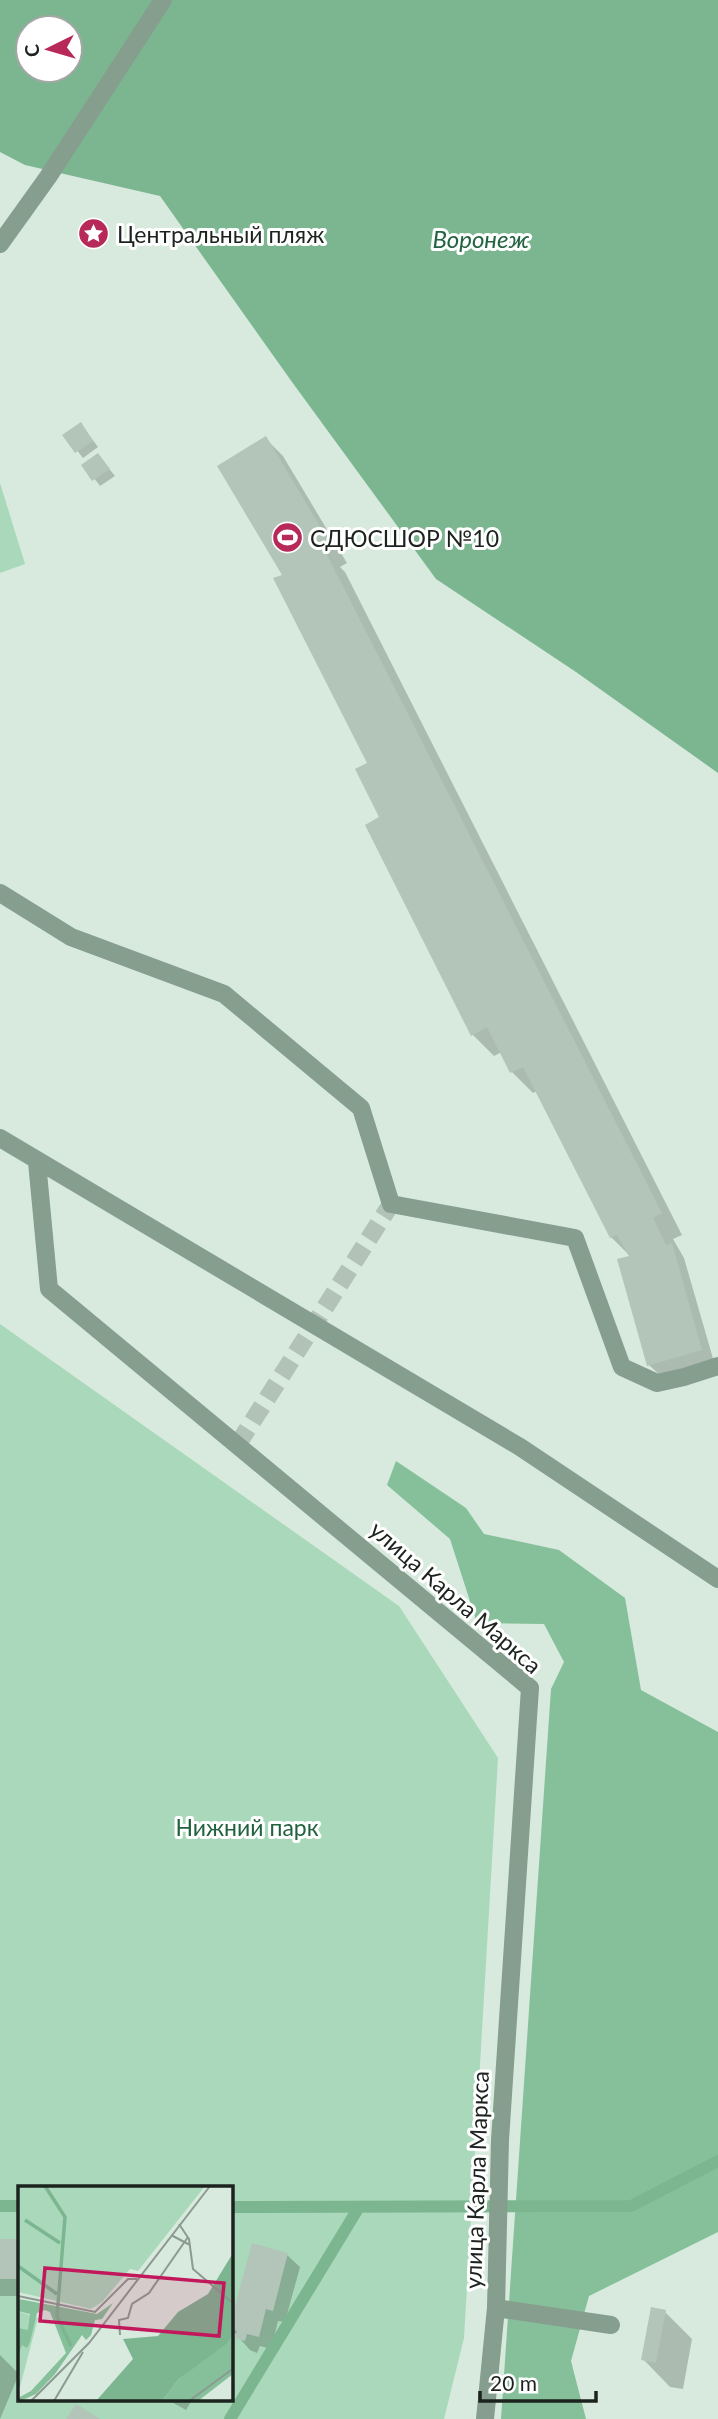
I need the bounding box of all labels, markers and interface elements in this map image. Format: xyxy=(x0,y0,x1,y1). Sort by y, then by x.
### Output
north arrow xyxy=(14,14,84,84)
text: С xyxy=(20,43,44,58)
place icon: Центральный пляж xyxy=(77,217,111,251)
place label: Центральный пляж xyxy=(117,220,324,248)
water label: Воронеж xyxy=(432,224,530,253)
sports icon: СДЮСШОР №10 xyxy=(270,521,304,555)
place label: СДЮСШОР №10 xyxy=(310,524,499,552)
street label: улица Карла Маркса xyxy=(365,1515,547,1679)
park label: Нижний парк xyxy=(175,1813,319,1841)
street label: улица Карла Маркса xyxy=(458,2071,494,2289)
inset map xyxy=(18,2186,233,2402)
scale bar xyxy=(480,2360,596,2404)
text: 20 m xyxy=(490,2370,537,2395)

